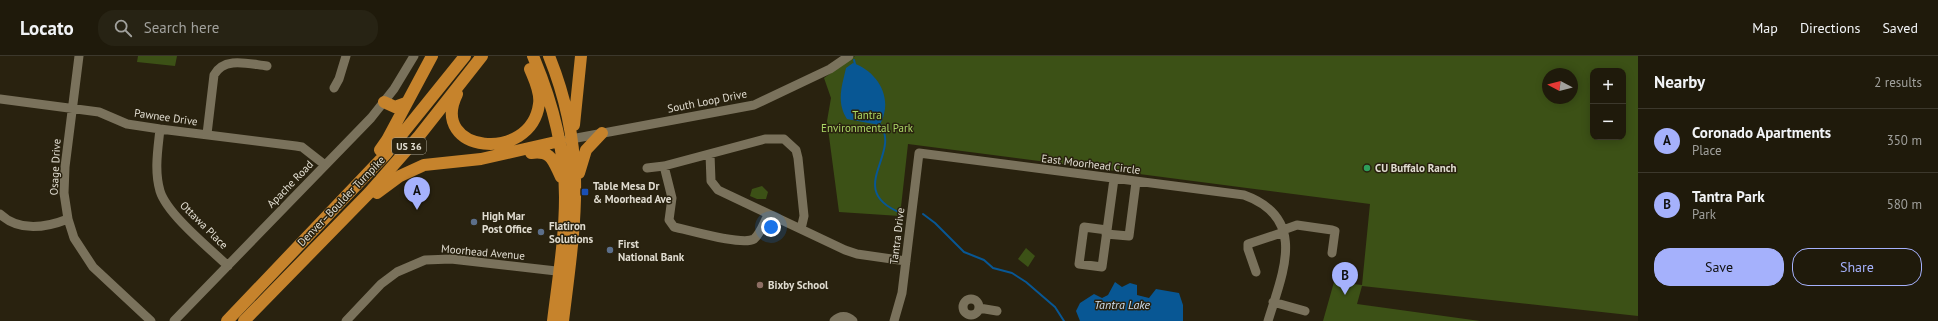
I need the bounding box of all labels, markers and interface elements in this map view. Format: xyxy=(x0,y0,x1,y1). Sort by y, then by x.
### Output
search box xyxy=(98,10,378,46)
text: Locato xyxy=(20,16,74,40)
icon: search xyxy=(112,17,134,39)
text: Search here xyxy=(144,18,219,37)
text: Map xyxy=(1752,19,1778,37)
text: Directions xyxy=(1800,19,1860,37)
text: Saved xyxy=(1882,19,1918,37)
north arrow xyxy=(1542,68,1578,104)
map controls xyxy=(1590,68,1626,140)
button: + xyxy=(1590,68,1626,104)
text: Nearby xyxy=(1654,71,1705,93)
text: 2 results xyxy=(1874,74,1922,91)
street label: South Loop Drive xyxy=(666,86,748,116)
button: − xyxy=(1590,104,1626,140)
street label: Pawnee Drive xyxy=(133,106,199,128)
park label: Tantra Environmental Park xyxy=(821,108,914,135)
text: Coronado Apartments xyxy=(1692,123,1831,142)
text: A xyxy=(1663,132,1671,149)
text: 350 m xyxy=(1887,132,1922,149)
street label: Osage Drive xyxy=(47,138,63,196)
road number: US 36 xyxy=(392,138,426,154)
text: Place xyxy=(1692,142,1722,159)
street label: East Moorhead Circle xyxy=(1041,151,1142,177)
street label: Denver–Boulder Turnpike xyxy=(294,153,388,249)
street label: Apache Road xyxy=(264,157,316,211)
place label: CU Buffalo Ranch xyxy=(1375,161,1457,175)
marker: CU Buffalo Ranch xyxy=(1362,163,1372,173)
pin: A xyxy=(404,177,430,210)
place label: Table Mesa Dr & Moorhead Ave xyxy=(593,179,672,206)
marker: Table Mesa Dr & Moorhead Ave xyxy=(580,187,590,197)
text: Tantra Park xyxy=(1692,187,1765,206)
text: B xyxy=(1663,196,1671,213)
text: 580 m xyxy=(1887,196,1922,213)
street label: Ottawa Place xyxy=(177,198,231,252)
street label: Tantra Drive xyxy=(887,206,907,265)
text: Park xyxy=(1692,206,1716,223)
place label: High Mar Post Office xyxy=(482,209,532,236)
marker: High Mar Post Office xyxy=(469,217,479,227)
your location xyxy=(761,217,781,237)
place label: Flatiron Solutions xyxy=(549,219,594,246)
marker: Flatiron Solutions xyxy=(536,227,546,237)
place label: First National Bank xyxy=(618,237,685,264)
street label: Moorhead Avenue xyxy=(440,241,526,263)
marker: First National Bank xyxy=(605,245,615,255)
button: Save xyxy=(1654,248,1784,286)
button: Share xyxy=(1792,248,1922,286)
pin: B xyxy=(1332,262,1358,295)
place label: Bixby School xyxy=(768,278,829,292)
marker: Bixby School xyxy=(755,280,765,290)
water label: Tantra Lake xyxy=(1094,297,1150,312)

